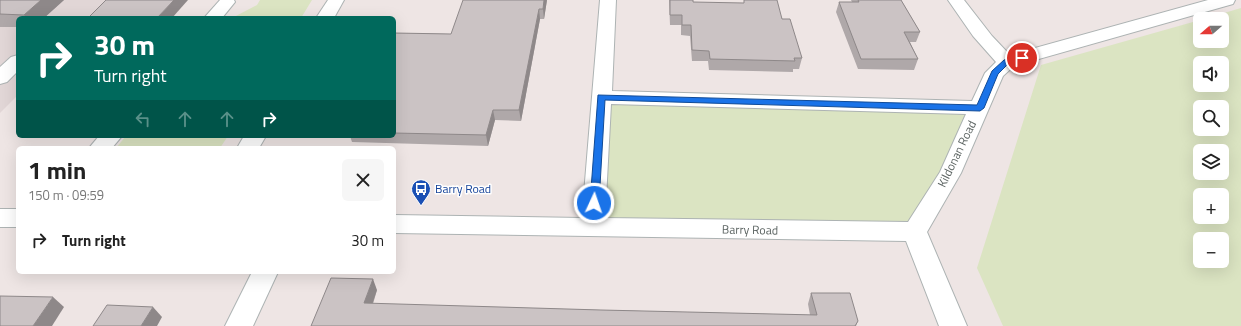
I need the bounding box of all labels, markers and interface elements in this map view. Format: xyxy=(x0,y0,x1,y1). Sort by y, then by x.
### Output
north arrow xyxy=(1193,12,1229,48)
map controls xyxy=(1193,12,1229,268)
text: 30 m xyxy=(94,23,155,66)
icon: right xyxy=(28,32,80,84)
pin xyxy=(1005,41,1039,75)
icon: arrive xyxy=(1011,47,1033,69)
button: sound xyxy=(1193,56,1229,92)
text: Turn right xyxy=(94,62,167,89)
button: search xyxy=(1193,100,1229,136)
icon: left xyxy=(132,108,154,130)
icon: ahead xyxy=(174,108,196,130)
icon: ahead xyxy=(216,108,238,130)
icon: right xyxy=(258,108,280,130)
street label: Kildonan Road xyxy=(932,117,981,190)
button: layers xyxy=(1193,144,1229,180)
text: 1 min xyxy=(28,152,86,188)
button: close xyxy=(342,159,384,201)
bus stop icon: Barry Road xyxy=(410,178,432,206)
place label: Barry Road xyxy=(435,179,491,198)
position arrow xyxy=(573,182,615,224)
text: 150 m · 09:59 xyxy=(28,185,104,205)
button: + xyxy=(1193,188,1229,224)
street label: Barry Road xyxy=(722,220,778,239)
icon: right xyxy=(28,229,50,251)
text: Turn right xyxy=(62,229,126,252)
text: 30 m xyxy=(351,229,384,252)
button: − xyxy=(1193,232,1229,268)

